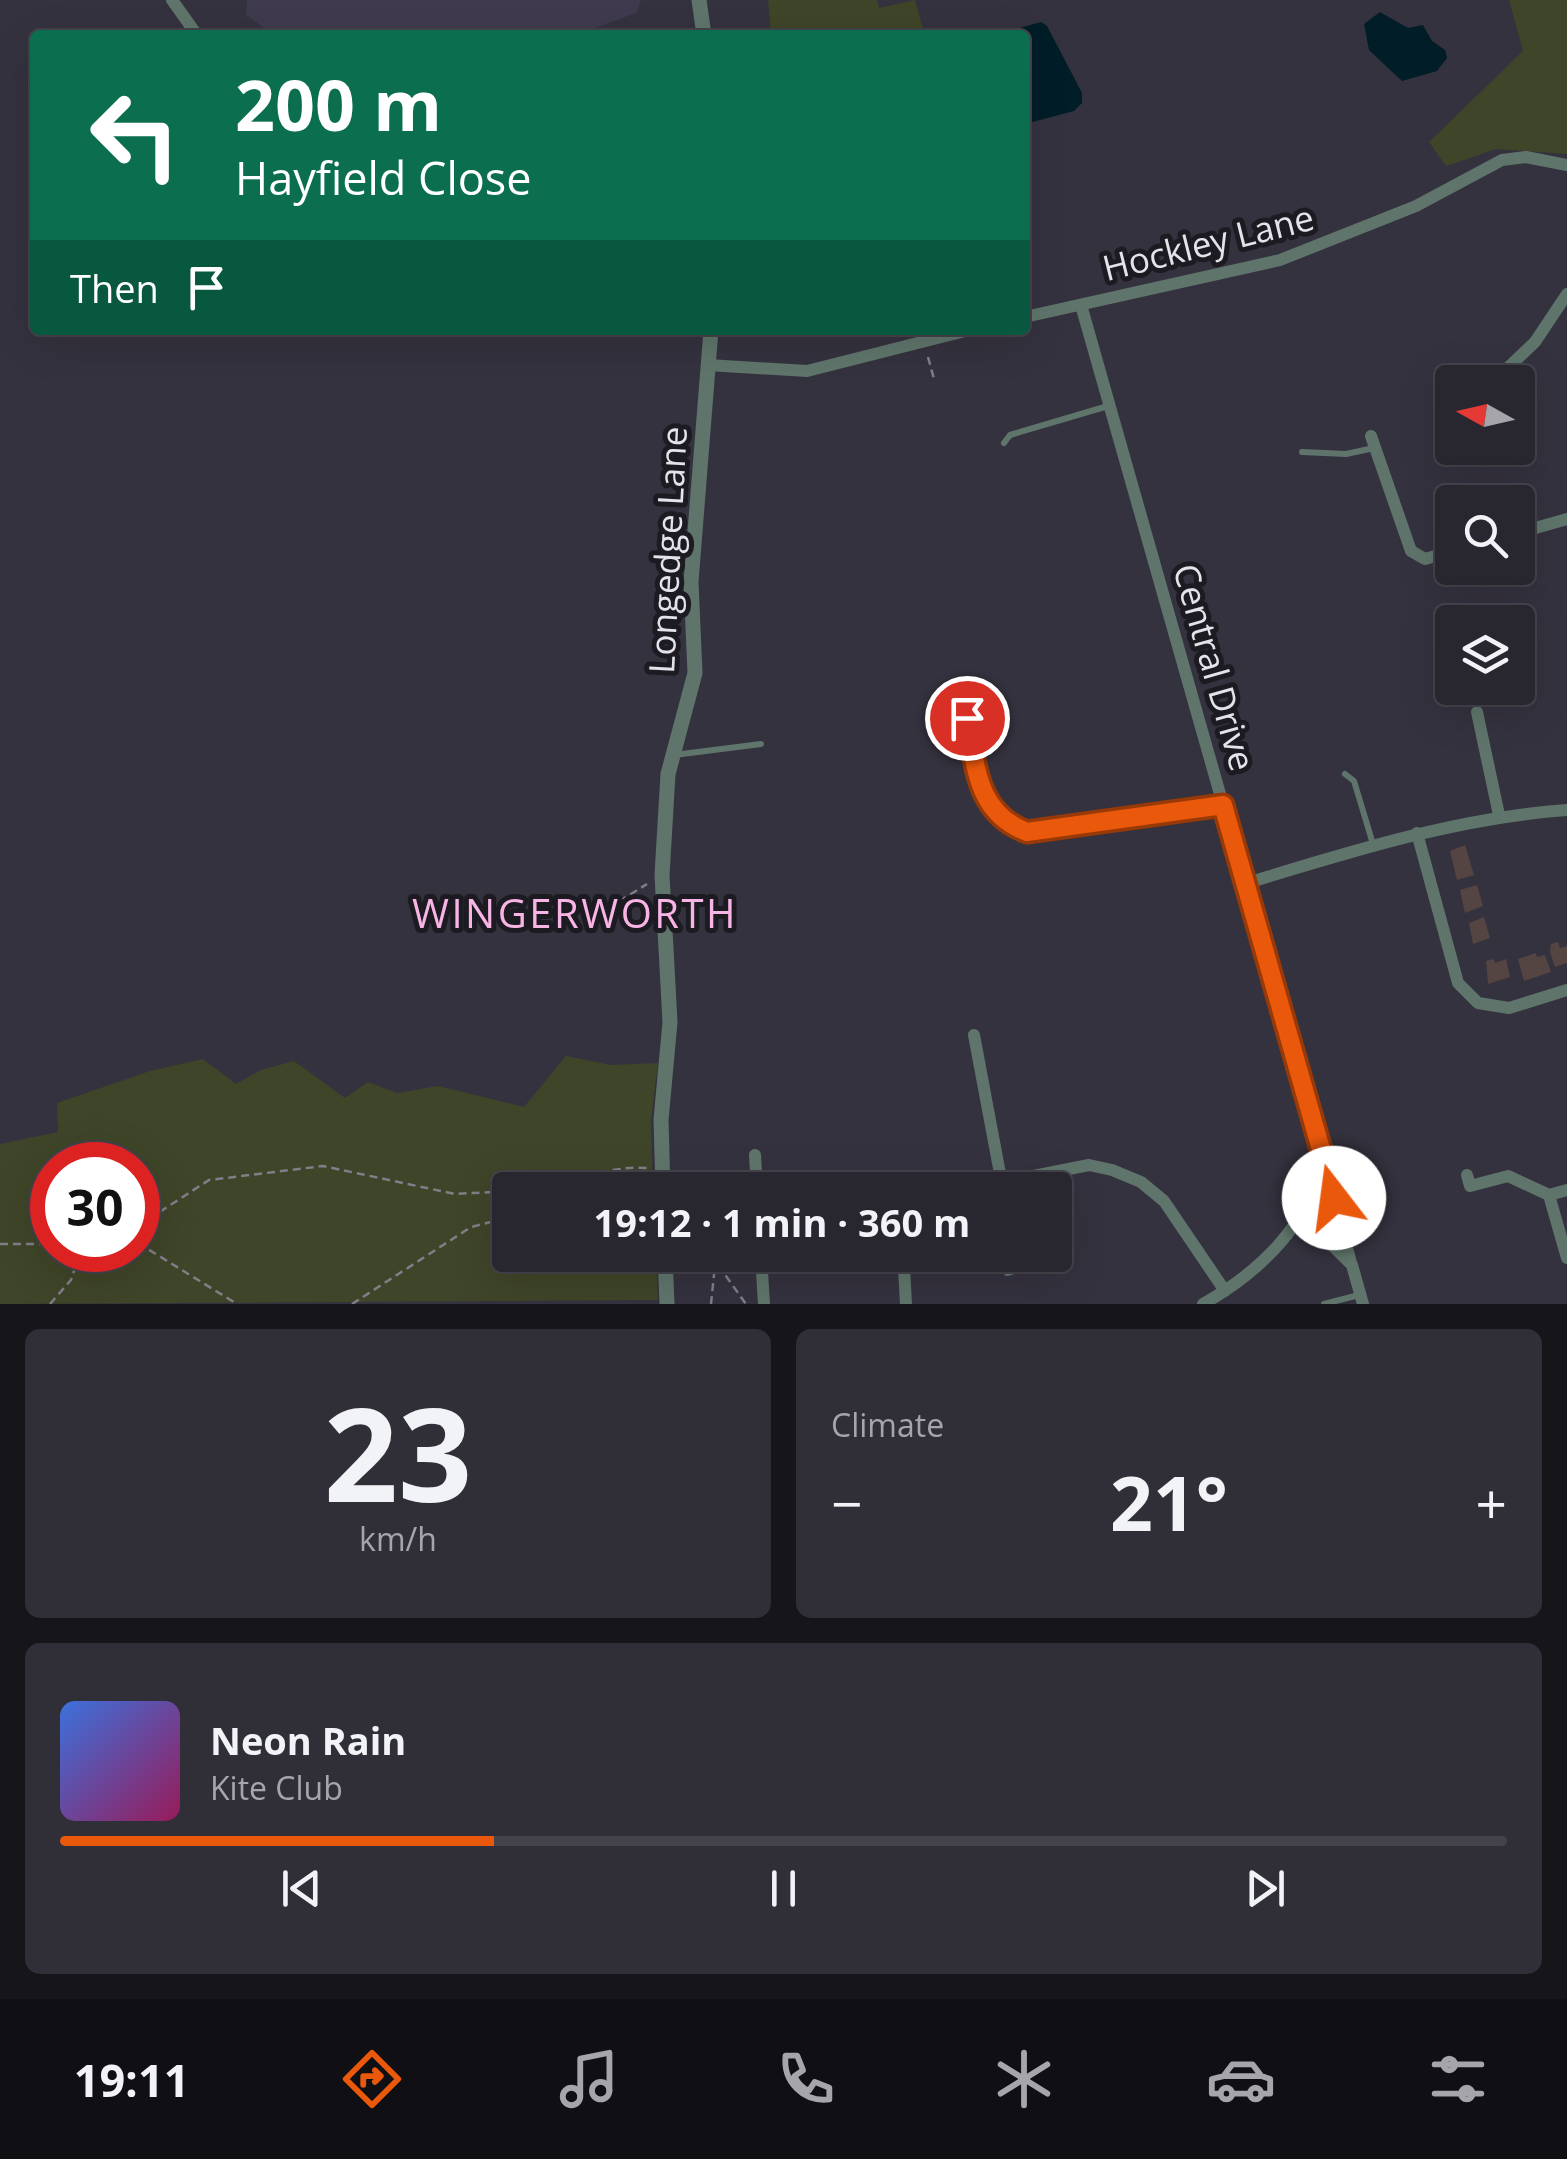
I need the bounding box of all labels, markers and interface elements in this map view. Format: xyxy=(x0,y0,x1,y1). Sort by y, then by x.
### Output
text: 200 m xyxy=(235,56,442,152)
icon: left xyxy=(70,70,200,200)
text: Hayfield Close xyxy=(235,147,532,208)
street label: Hockley Lane xyxy=(1098,193,1318,291)
icon: arrive xyxy=(179,260,234,315)
text: Then xyxy=(70,262,159,314)
north arrow xyxy=(1435,365,1535,465)
map controls xyxy=(1435,365,1535,705)
street label: Longedge Lane xyxy=(637,425,697,675)
button: search xyxy=(1435,485,1535,585)
street label: Central Drive xyxy=(1163,558,1267,776)
button: layers xyxy=(1435,605,1535,705)
pin xyxy=(925,676,1010,761)
icon: arrive xyxy=(940,691,995,746)
district label: WINGERWORTH xyxy=(412,885,738,940)
speed limit sign: 30 xyxy=(30,1142,160,1272)
position arrow xyxy=(1282,1146,1386,1250)
text: 19:12 · 1 min · 360 m xyxy=(594,1196,970,1248)
text: 23 xyxy=(324,1363,472,1540)
text: Climate xyxy=(831,1403,944,1446)
text: 21° xyxy=(1110,1451,1228,1553)
text: − xyxy=(831,1465,862,1540)
text: + xyxy=(1476,1465,1507,1540)
text: km/h xyxy=(359,1517,437,1560)
text: Neon Rain xyxy=(210,1714,406,1766)
text: Kite Club xyxy=(210,1766,343,1809)
icon: previous xyxy=(274,1861,329,1916)
icon: pause xyxy=(756,1861,811,1916)
icon: next xyxy=(1238,1861,1293,1916)
icon: directions xyxy=(337,2044,407,2114)
icon: music xyxy=(554,2044,624,2114)
icon: phone xyxy=(771,2044,841,2114)
icon: climate xyxy=(989,2044,1059,2114)
icon: car xyxy=(1206,2044,1276,2114)
icon: filters xyxy=(1423,2044,1493,2114)
text: 19:11 xyxy=(74,2049,189,2110)

